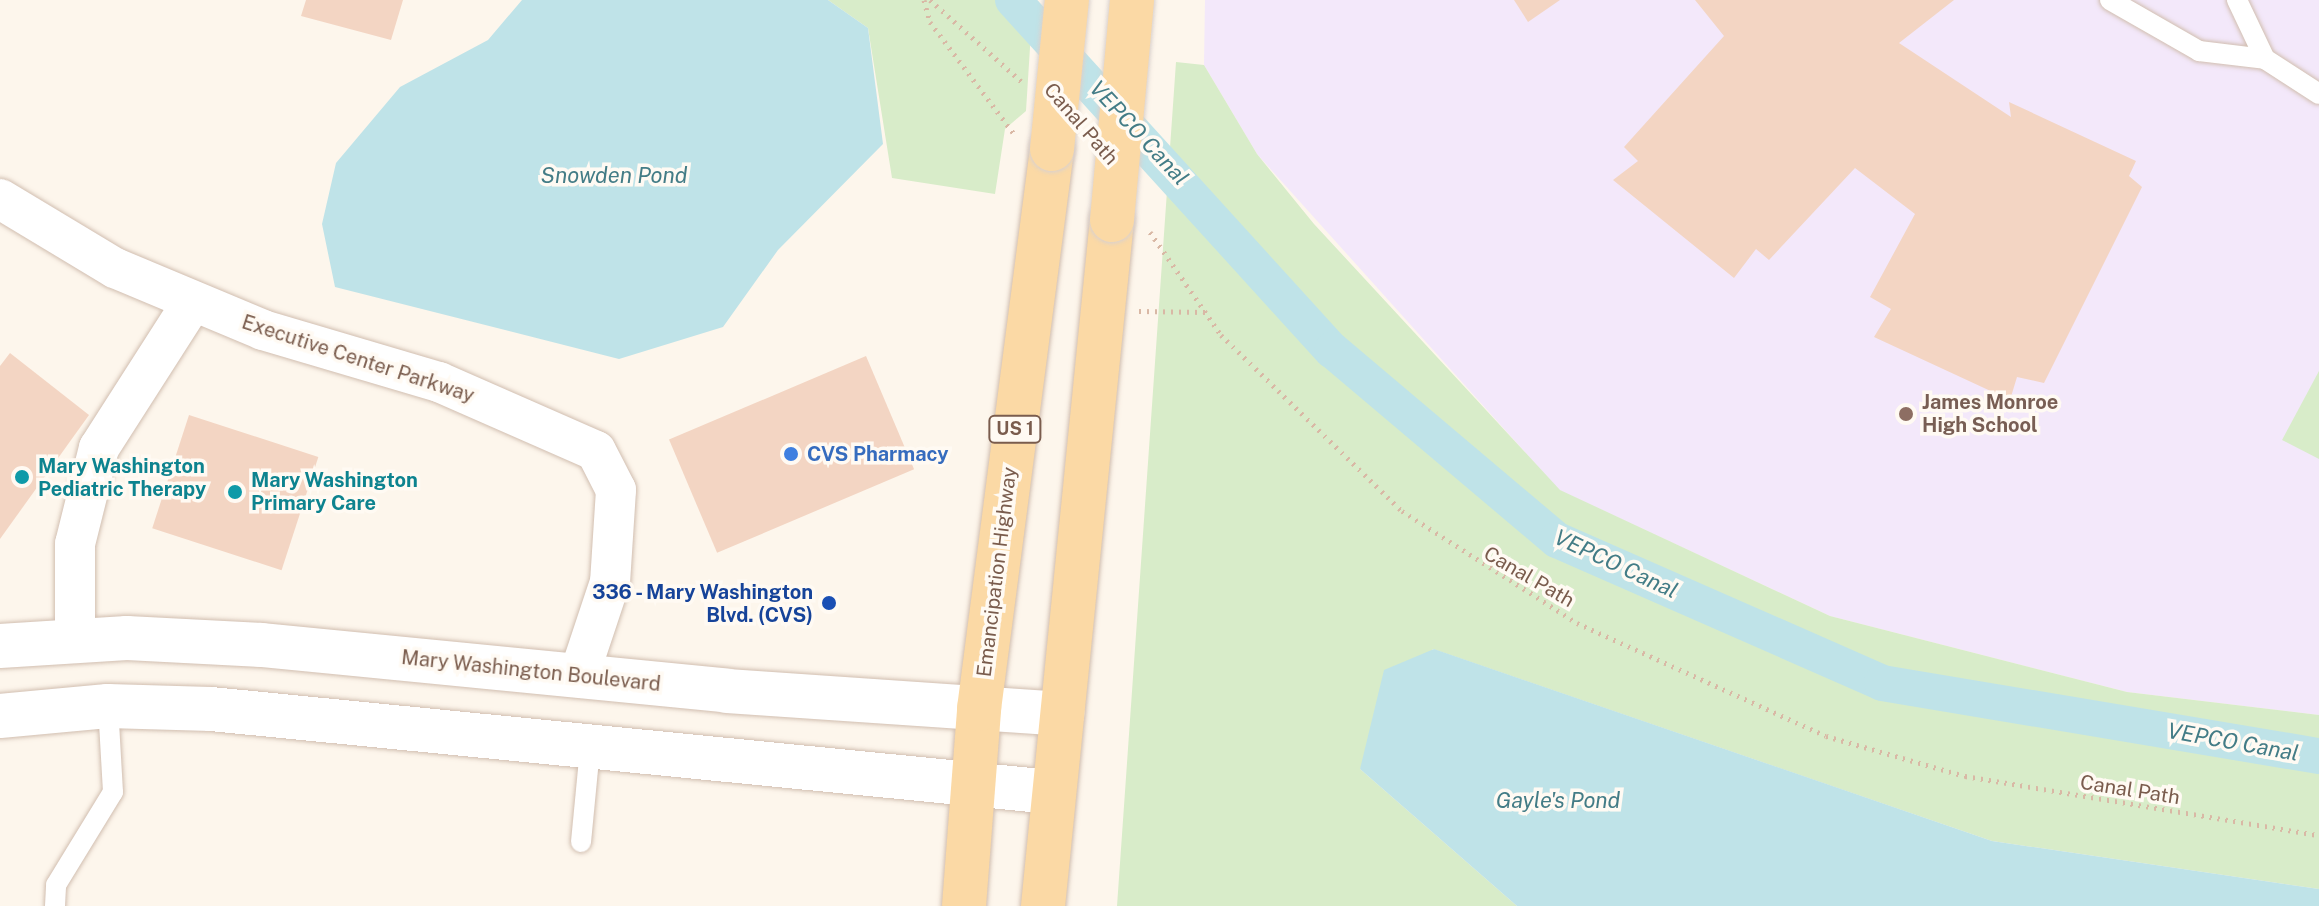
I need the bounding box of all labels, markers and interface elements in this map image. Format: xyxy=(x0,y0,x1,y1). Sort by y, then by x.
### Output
water label: VEPCO Canal xyxy=(1084,75,1194,191)
street label: Canal Path xyxy=(1039,78,1123,170)
water label: Snowden Pond xyxy=(541,163,687,189)
street label: Executive Center Parkway xyxy=(239,310,477,408)
place label: James Monroe High School xyxy=(1922,390,2059,437)
marker: James Monroe High School xyxy=(1897,405,1915,423)
road number: US 1 xyxy=(987,415,1043,443)
place label: CVS Pharmacy xyxy=(807,442,948,466)
marker: CVS Pharmacy xyxy=(782,445,800,463)
place label: Mary Washington Pediatric Therapy xyxy=(38,454,206,501)
street label: Emancipation Highway xyxy=(972,466,1022,678)
marker: Mary Washington Pediatric Therapy xyxy=(13,468,31,486)
place label: Mary Washington Primary Care xyxy=(251,468,418,515)
marker: Mary Washington Primary Care xyxy=(226,483,244,501)
water label: VEPCO Canal xyxy=(1550,524,1682,604)
street label: Canal Path xyxy=(1479,541,1579,613)
place label: 336 - Mary Washington Blvd. (CVS) xyxy=(589,580,813,627)
marker: 336 - Mary Washington Blvd. (CVS) xyxy=(820,594,838,612)
street label: Mary Washington Boulevard xyxy=(400,645,662,697)
water label: VEPCO Canal xyxy=(2165,717,2301,767)
street label: Canal Path xyxy=(2078,770,2182,810)
water label: Gayle's Pond xyxy=(1496,788,1620,814)

